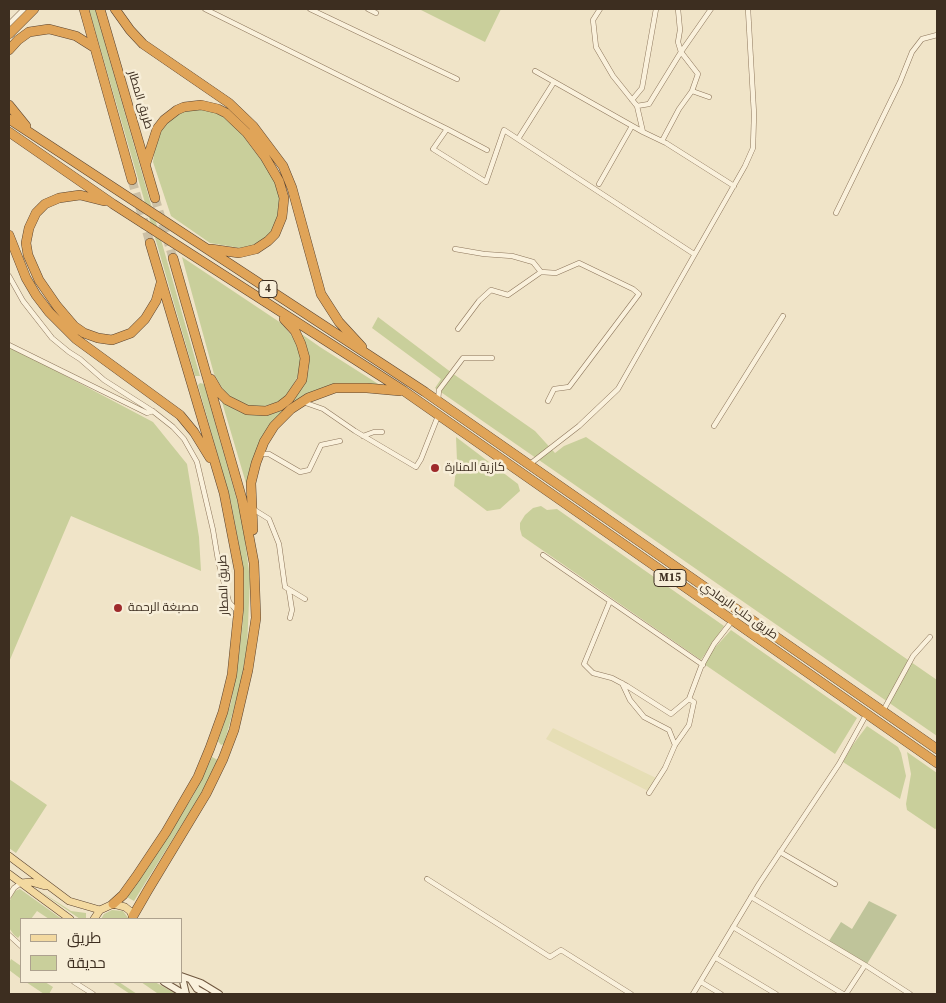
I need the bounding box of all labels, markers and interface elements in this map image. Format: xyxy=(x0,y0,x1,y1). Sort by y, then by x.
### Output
street label: طريق المطار xyxy=(124,69,156,131)
road number: 4 xyxy=(259,280,277,298)
place label: كازية المنارة xyxy=(445,461,505,475)
marker: كازية المنارة xyxy=(429,462,441,474)
street label: طريق المطار xyxy=(216,555,232,615)
road number: M15 xyxy=(654,570,686,586)
street label: طريق حلب الرمادي xyxy=(698,579,780,643)
place label: مصبغة الرحمة xyxy=(128,601,199,615)
marker: مصبغة الرحمة xyxy=(112,602,124,614)
legend xyxy=(20,918,182,983)
text: طريق xyxy=(67,927,101,948)
text: حديقة xyxy=(67,952,106,973)

